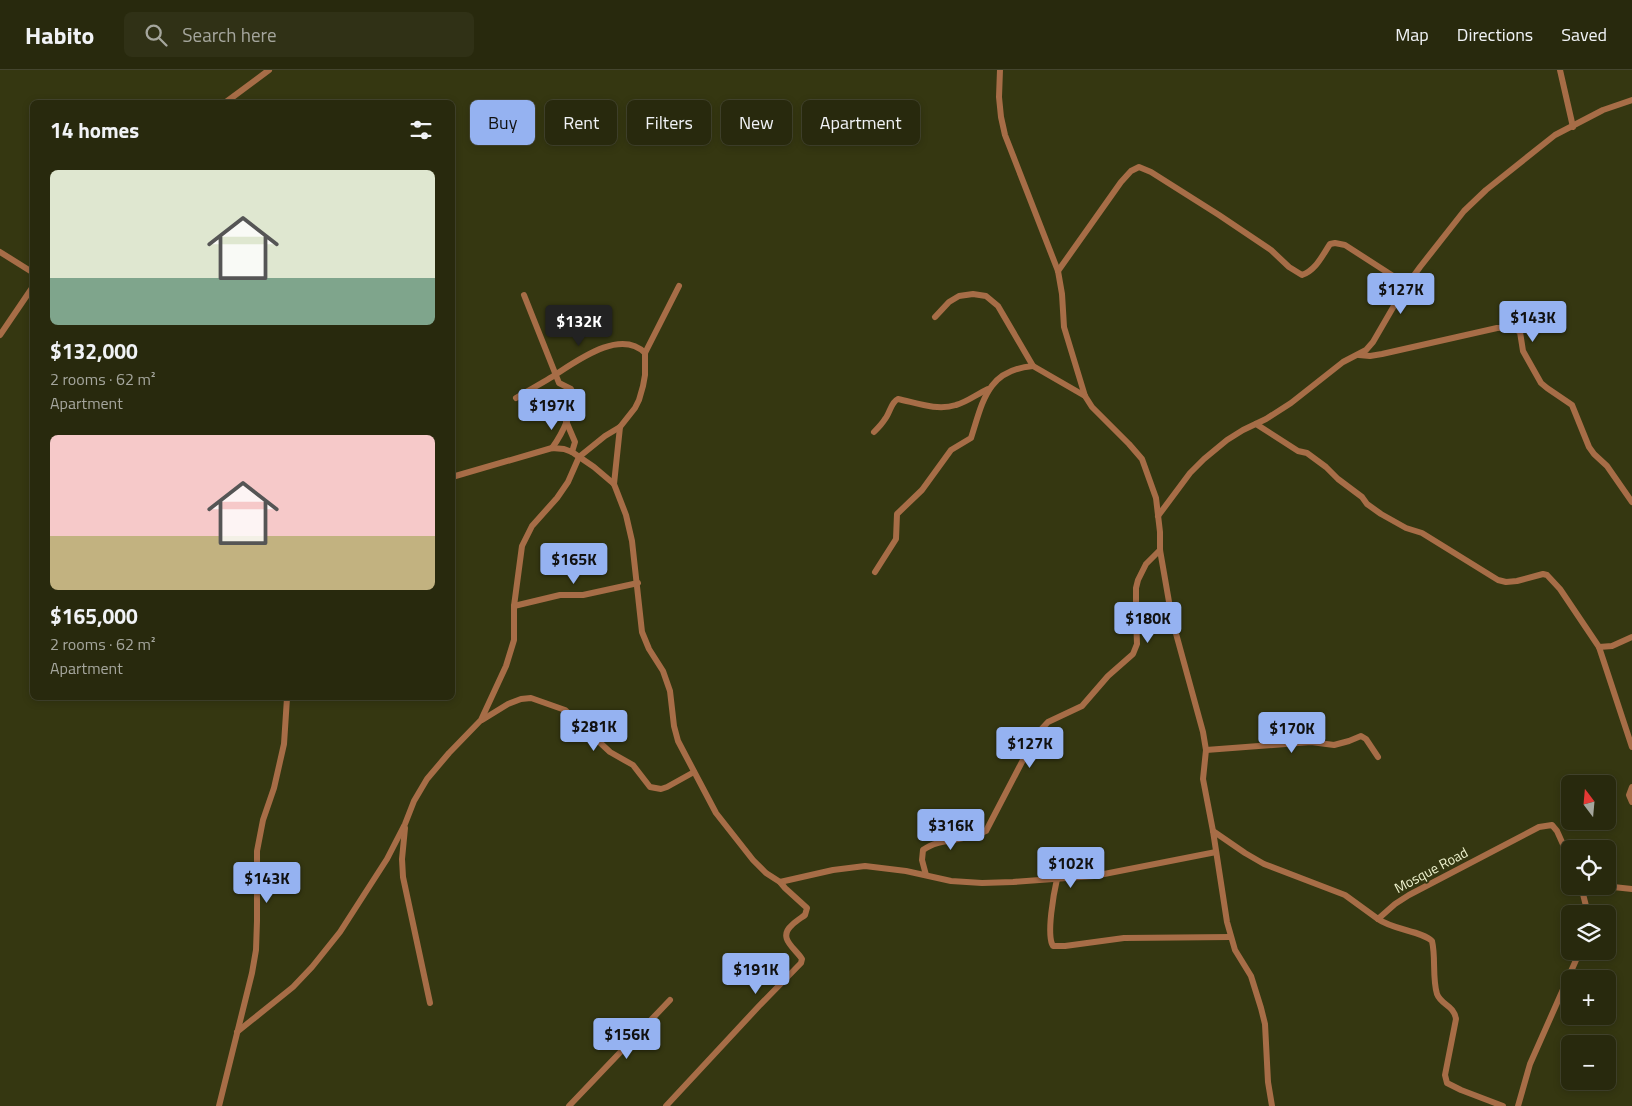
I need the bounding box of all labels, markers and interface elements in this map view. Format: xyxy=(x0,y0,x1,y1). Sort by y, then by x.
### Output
search box xyxy=(124,12,474,57)
text: Habito xyxy=(25,17,94,53)
text: Search here xyxy=(182,20,277,49)
icon: search xyxy=(142,21,170,49)
text: Map xyxy=(1395,21,1429,48)
text: Directions xyxy=(1457,21,1533,48)
text: Saved xyxy=(1561,21,1607,48)
chip: Buy xyxy=(470,100,535,145)
chip: Rent xyxy=(545,100,617,145)
chip: Filters xyxy=(627,100,711,145)
chip: New xyxy=(721,100,792,145)
chip: Apartment xyxy=(802,100,920,145)
text: 14 homes xyxy=(50,114,139,146)
icon: filters xyxy=(407,116,435,144)
icon: home xyxy=(198,203,288,293)
pin: $127K xyxy=(1366,272,1436,315)
text: $127K xyxy=(1378,277,1424,301)
pin: $143K xyxy=(1498,300,1568,343)
pin: $132K xyxy=(544,304,614,347)
text: $143K xyxy=(1510,305,1556,329)
text: $132K xyxy=(556,309,602,333)
text: $132,000 xyxy=(50,335,138,367)
text: 2 rooms · 62 m² xyxy=(50,367,155,391)
pin: $197K xyxy=(517,388,587,431)
text: Apartment xyxy=(50,391,123,415)
text: $197K xyxy=(529,393,575,417)
icon: home xyxy=(198,468,288,558)
pin: $165K xyxy=(539,542,609,585)
text: $165K xyxy=(551,547,597,571)
text: $165,000 xyxy=(50,600,138,632)
pin: $180K xyxy=(1113,602,1183,644)
text: $180K xyxy=(1125,606,1171,630)
text: 2 rooms · 62 m² xyxy=(50,632,155,656)
text: Apartment xyxy=(50,656,123,680)
pin: $281K xyxy=(559,710,629,752)
pin: $170K xyxy=(1257,712,1327,754)
text: $281K xyxy=(571,714,617,738)
text: $170K xyxy=(1269,716,1315,740)
pin: $127K xyxy=(995,726,1065,769)
text: $127K xyxy=(1007,731,1053,755)
north arrow xyxy=(1561,775,1616,830)
map controls xyxy=(1561,775,1616,1090)
pin: $316K xyxy=(916,808,986,851)
text: $316K xyxy=(928,813,974,837)
button: locate xyxy=(1561,840,1616,895)
street label: Mosque Road xyxy=(1390,841,1471,898)
pin: $102K xyxy=(1036,846,1106,889)
text: $102K xyxy=(1048,851,1094,875)
pin: $143K xyxy=(232,862,302,904)
text: $143K xyxy=(244,866,290,890)
button: layers xyxy=(1561,905,1616,960)
pin: $191K xyxy=(721,952,791,995)
text: $191K xyxy=(733,957,779,981)
button: + xyxy=(1561,970,1616,1025)
pin: $156K xyxy=(592,1018,662,1060)
text: $156K xyxy=(604,1022,650,1046)
button: − xyxy=(1561,1035,1616,1090)

